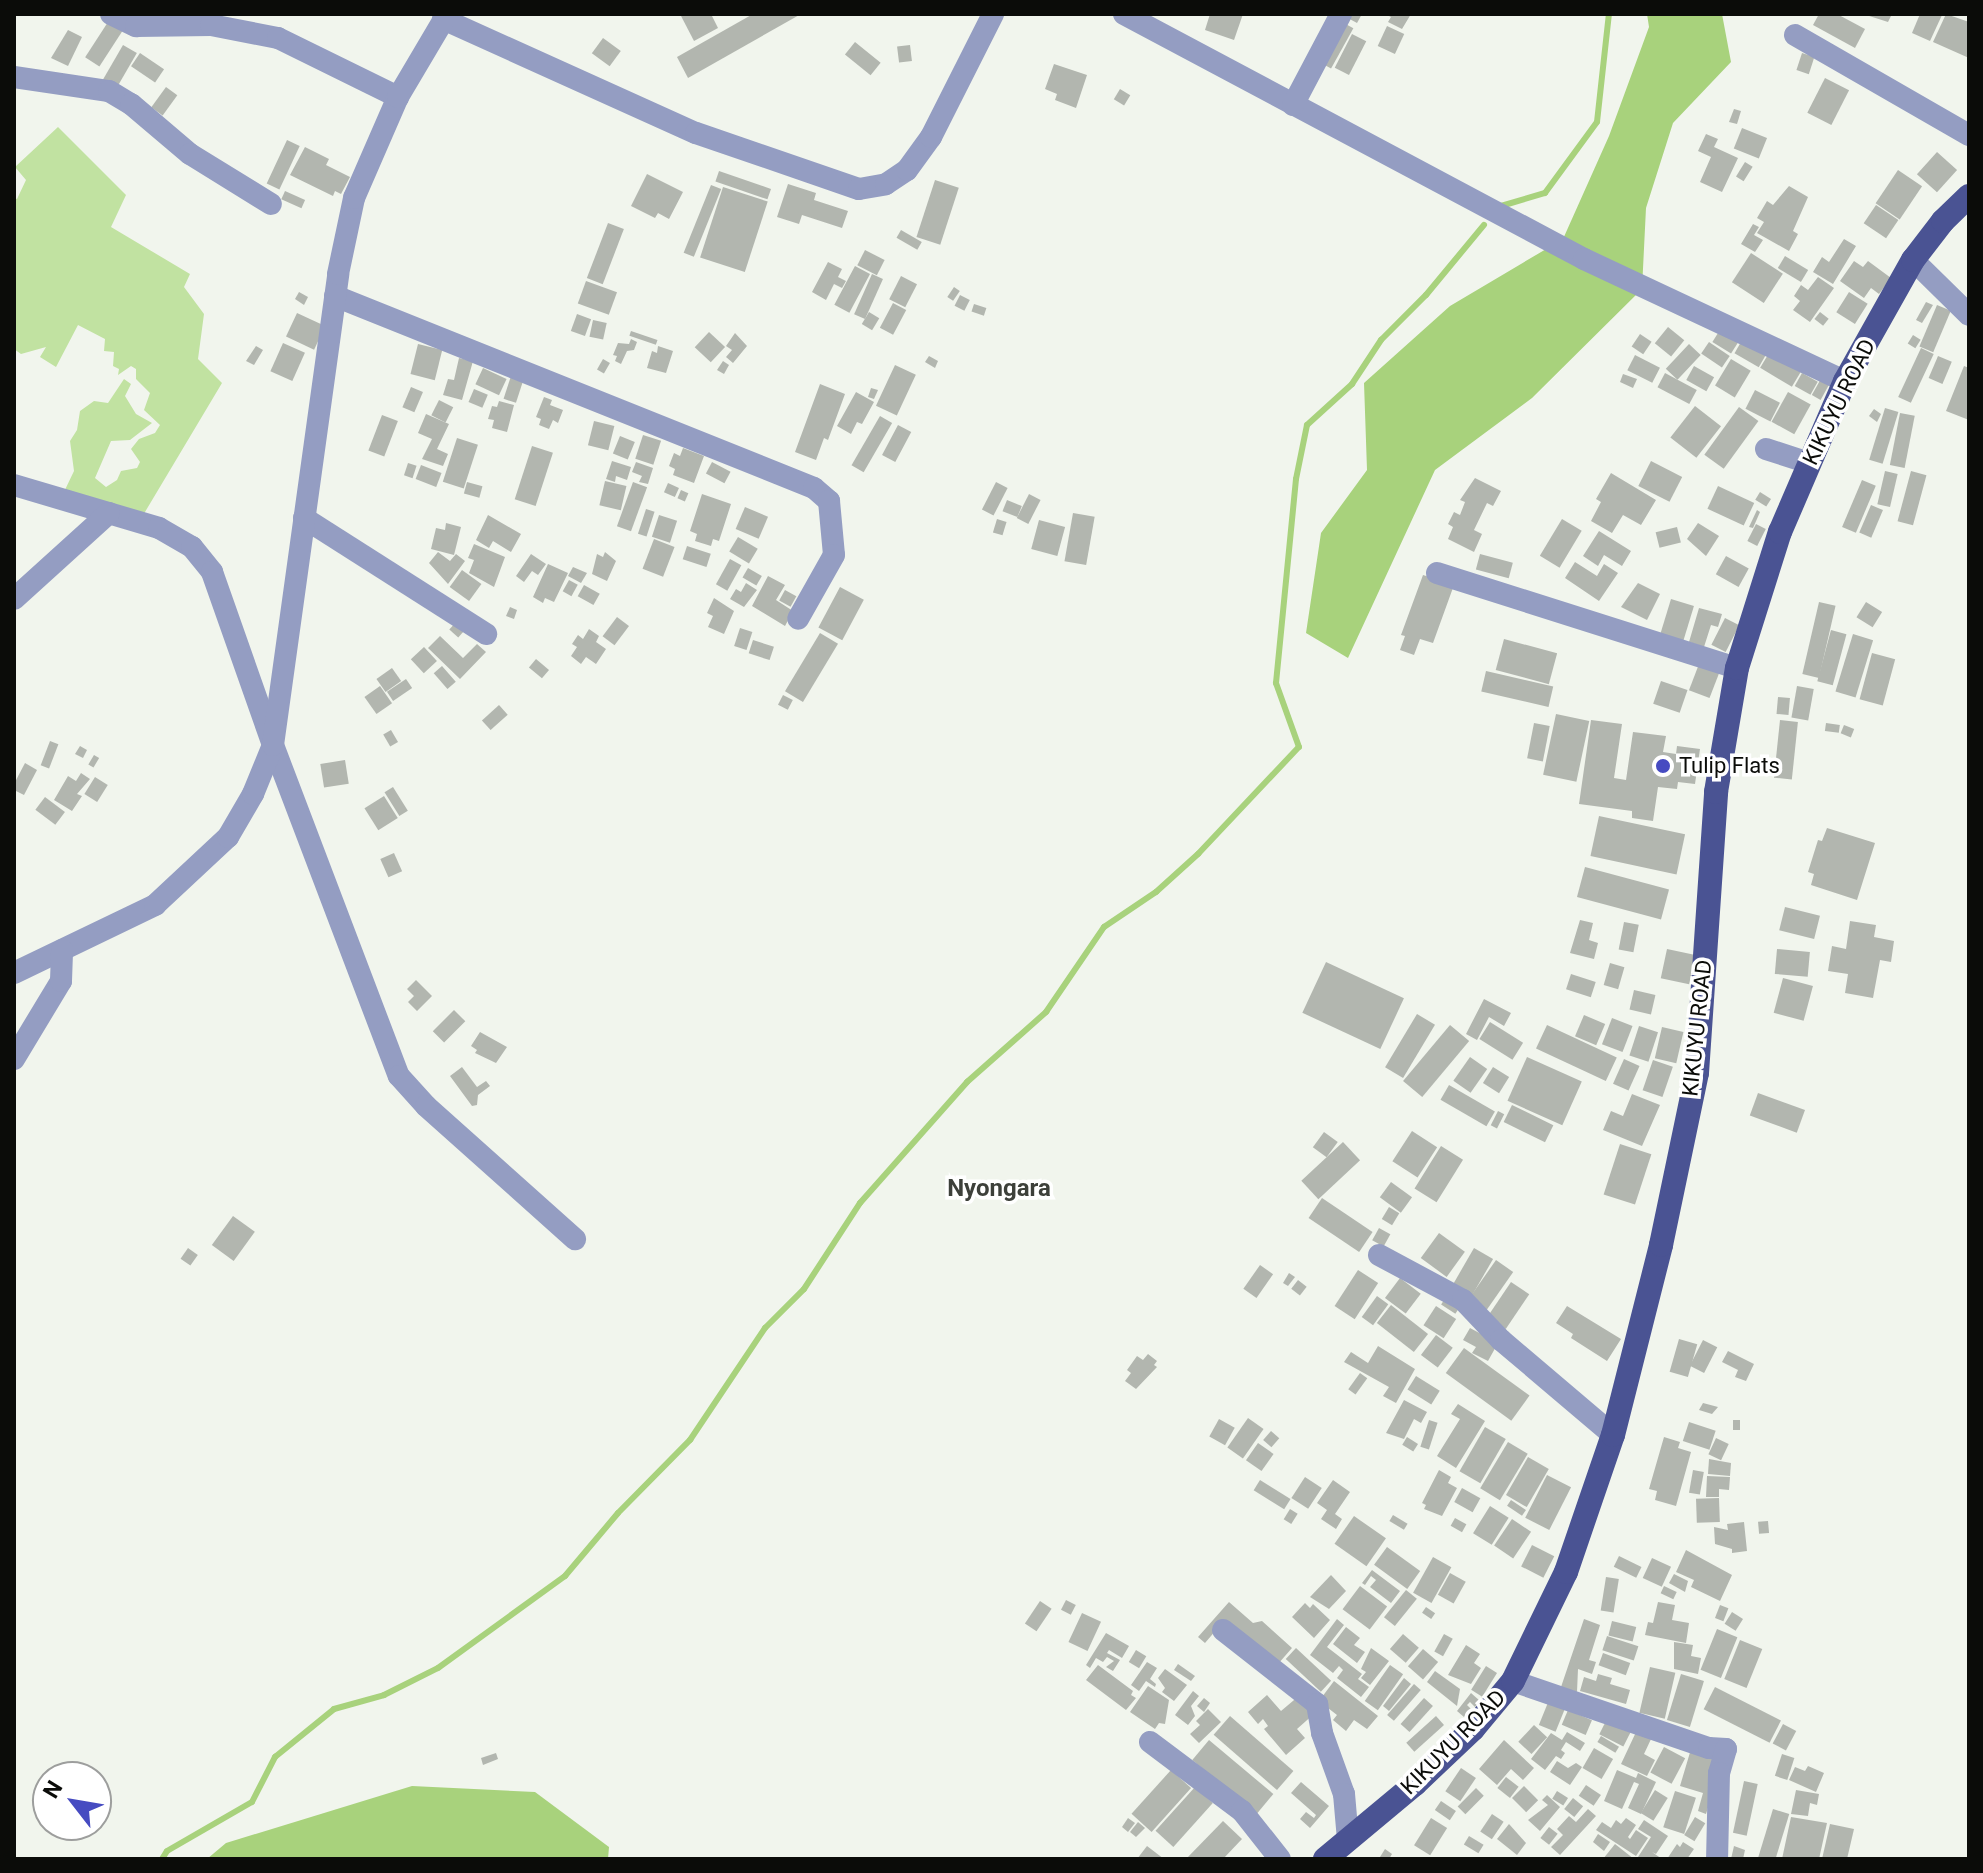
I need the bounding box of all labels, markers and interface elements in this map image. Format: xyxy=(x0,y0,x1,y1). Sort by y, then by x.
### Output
street label: KIKUYU ROAD xyxy=(1797,335,1881,469)
place label: Tulip Flats xyxy=(1679,753,1780,779)
marker: Tulip Flats xyxy=(1654,757,1672,775)
street label: KIKUYU ROAD xyxy=(1677,958,1717,1098)
district label: Nyongara xyxy=(947,1175,1051,1203)
street label: KIKUYU ROAD xyxy=(1395,1684,1511,1800)
north arrow xyxy=(32,1761,112,1841)
text: N xyxy=(38,1776,67,1803)

